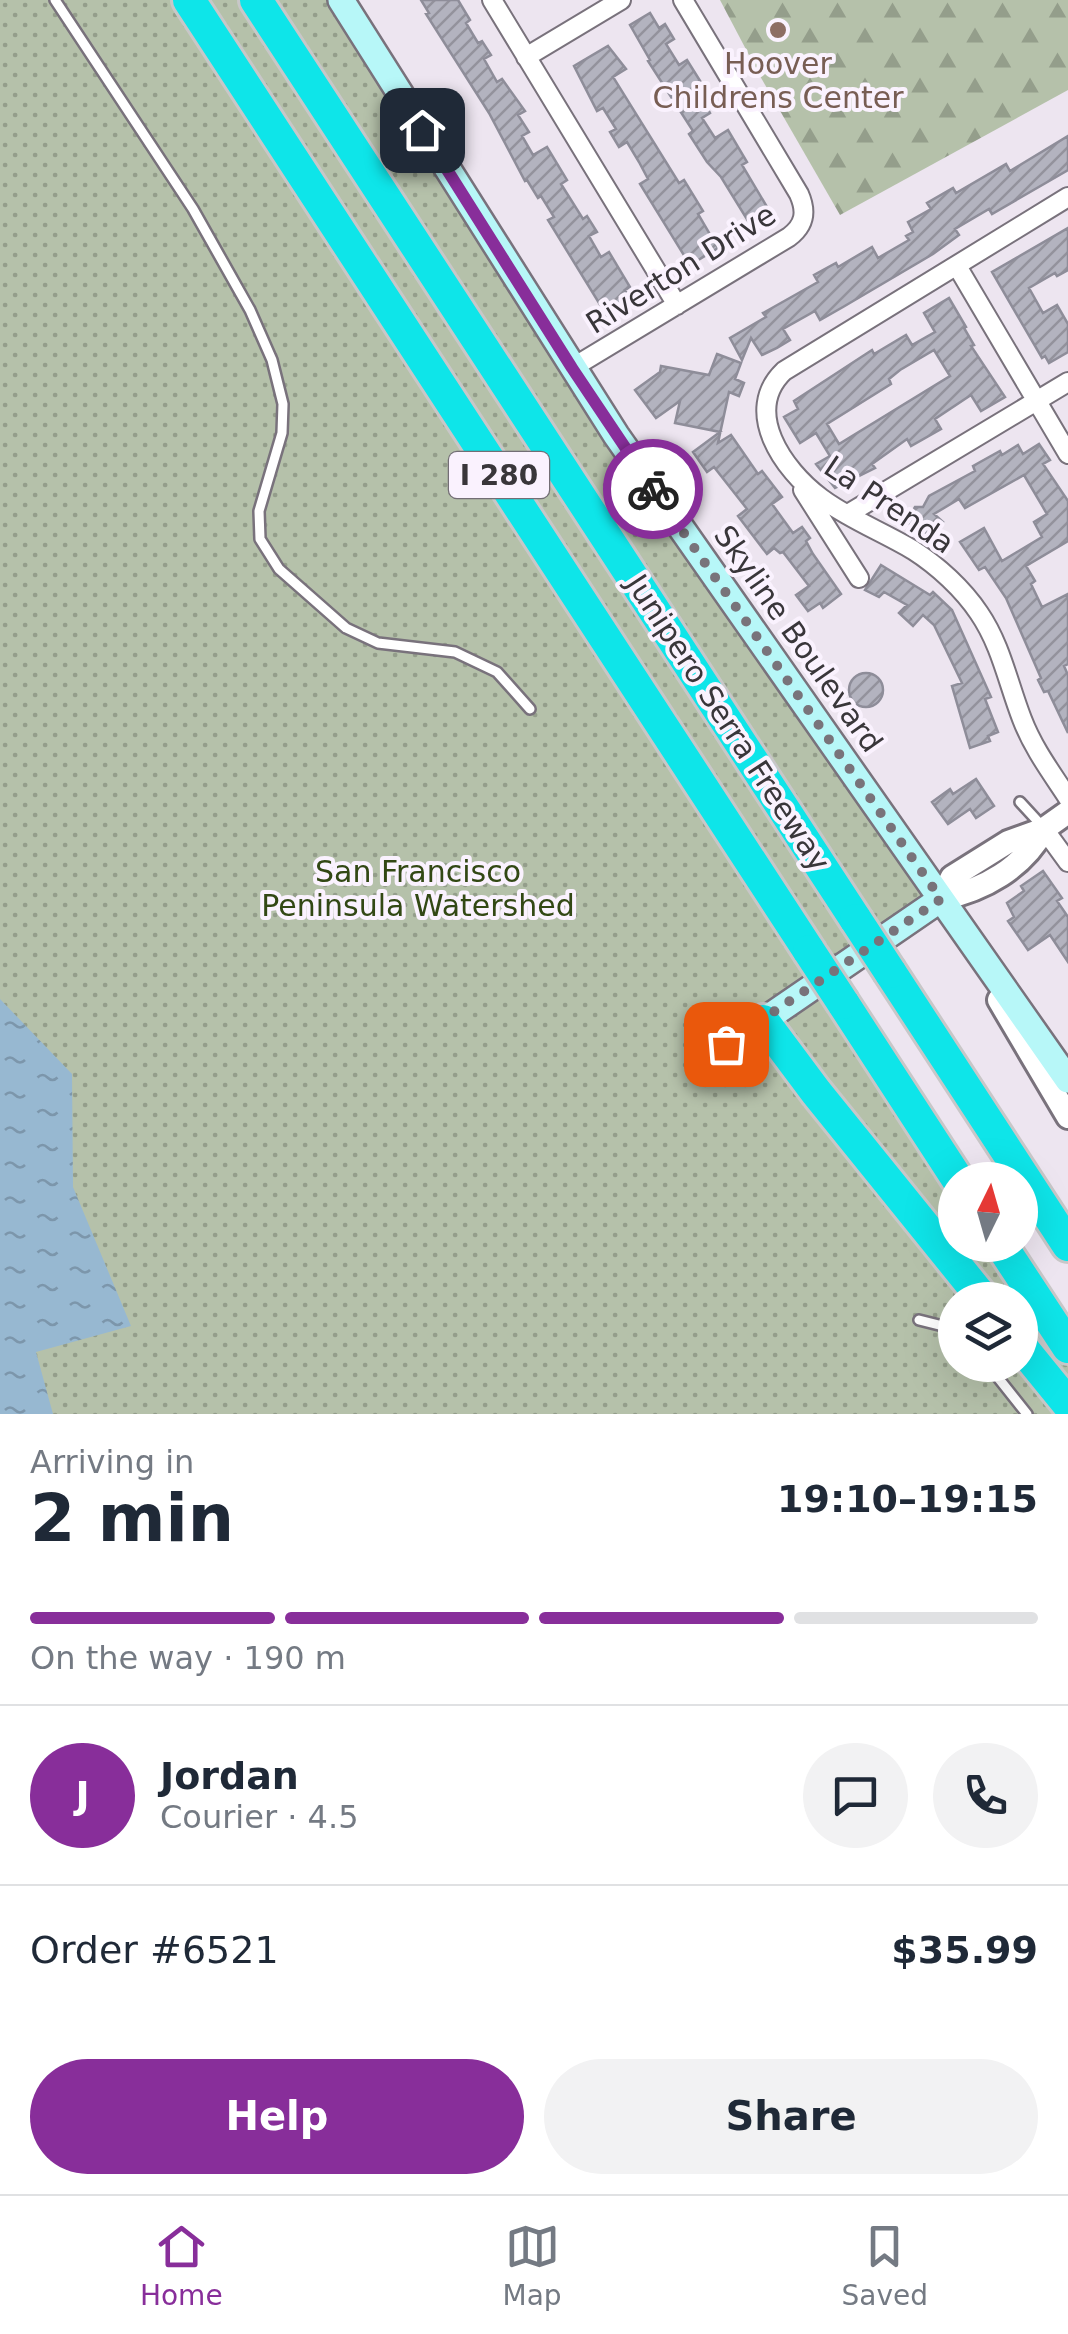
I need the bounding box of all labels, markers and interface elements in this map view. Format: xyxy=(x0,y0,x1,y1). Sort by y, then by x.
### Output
marker: Hoover Childrens Center xyxy=(767,19,789,41)
place label: Hoover Childrens Center xyxy=(653,46,904,115)
pin xyxy=(380,88,465,173)
icon: home xyxy=(395,103,450,158)
street label: Riverton Drive xyxy=(580,196,782,341)
courier xyxy=(603,439,703,539)
street label: La Prenda xyxy=(818,448,961,561)
road number: I 280 xyxy=(449,452,549,498)
icon: bike xyxy=(626,462,681,517)
street label: Skyline Boulevard xyxy=(707,519,890,759)
street label: Junipero Serra Freeway xyxy=(618,566,837,877)
park label: San Francisco Peninsula Watershed xyxy=(261,854,575,923)
pin xyxy=(684,1002,769,1087)
icon: bag xyxy=(699,1017,754,1072)
north arrow xyxy=(938,1162,1038,1262)
map controls xyxy=(938,1162,1038,1382)
button: layers xyxy=(938,1282,1038,1382)
text: Arriving in xyxy=(30,1443,194,1481)
text: 19:10–19:15 xyxy=(777,1477,1038,1521)
text: 2 min xyxy=(30,1481,234,1556)
text: On the way · 190 m xyxy=(30,1639,346,1677)
button: chat xyxy=(803,1743,908,1848)
button: phone xyxy=(933,1743,1038,1848)
text: Jordan xyxy=(160,1754,299,1798)
text: J xyxy=(75,1773,90,1817)
text: Courier · 4.5 xyxy=(160,1798,359,1836)
text: Order #6521 xyxy=(30,1928,279,1972)
text: $35.99 xyxy=(891,1928,1038,1972)
button: Help xyxy=(30,2059,524,2174)
button: Share xyxy=(544,2059,1038,2174)
tab: Home xyxy=(140,2219,223,2312)
tab: Map xyxy=(503,2219,562,2312)
tab: Saved xyxy=(842,2219,928,2312)

